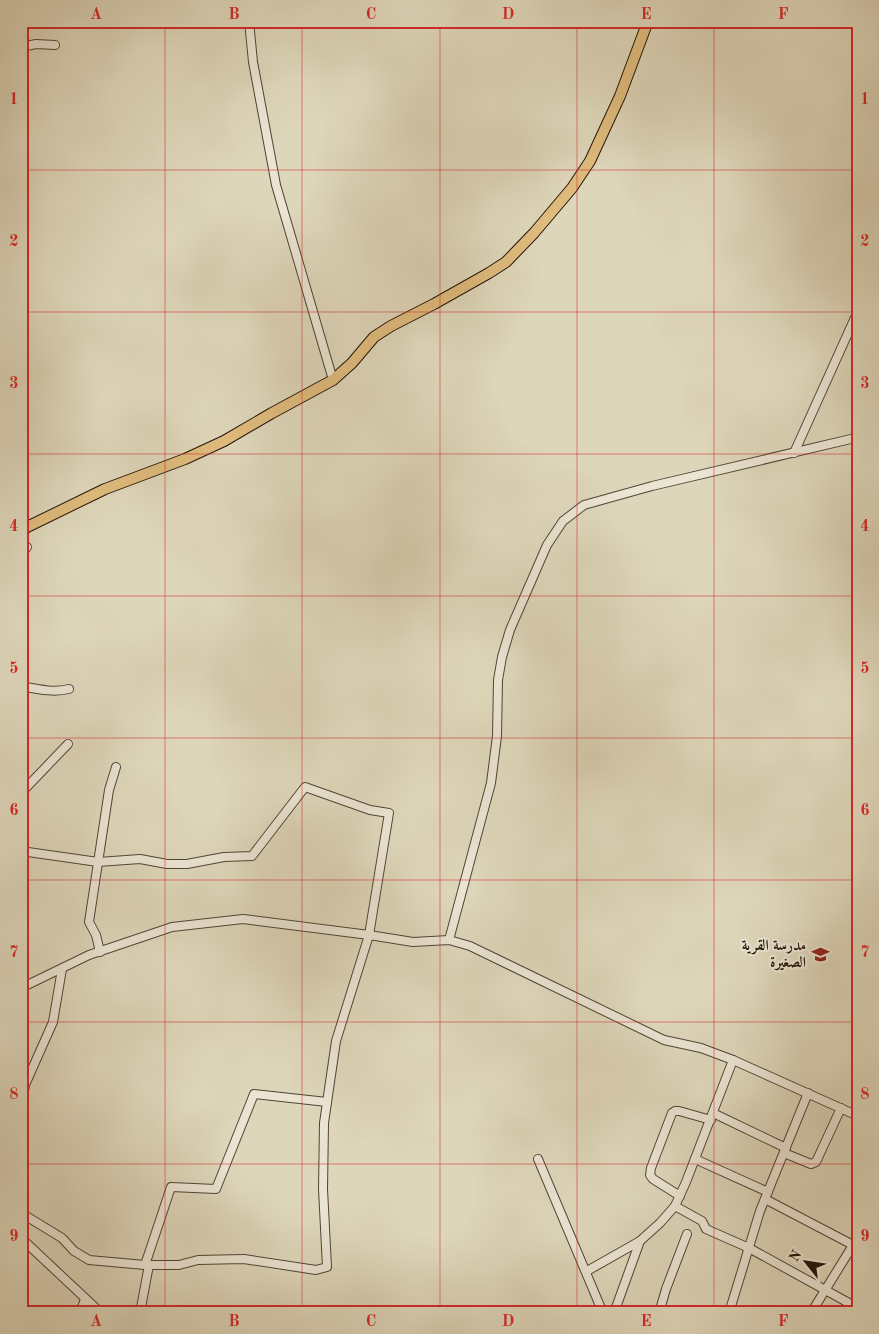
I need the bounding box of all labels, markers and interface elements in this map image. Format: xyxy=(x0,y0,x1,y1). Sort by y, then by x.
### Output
text: A xyxy=(90,7,102,23)
text: B xyxy=(228,7,240,23)
text: C xyxy=(366,7,376,23)
text: D xyxy=(502,7,514,23)
text: E xyxy=(640,7,652,23)
text: F xyxy=(778,7,789,23)
text: 1 xyxy=(9,92,19,108)
text: 1 xyxy=(860,92,870,108)
text: 2 xyxy=(9,234,19,250)
text: 2 xyxy=(860,234,870,250)
text: 3 xyxy=(9,376,19,392)
text: 3 xyxy=(860,376,870,392)
text: 4 xyxy=(9,519,19,535)
text: 4 xyxy=(860,519,870,535)
text: 5 xyxy=(9,661,19,677)
text: 5 xyxy=(860,661,870,677)
text: 6 xyxy=(9,803,19,819)
text: 6 xyxy=(860,803,870,819)
place label: مدرسة القرية الصغيرة xyxy=(742,938,806,971)
school or university icon: مدرسة القرية الصغيرة xyxy=(810,944,830,964)
text: 7 xyxy=(9,945,19,961)
text: 7 xyxy=(860,945,870,961)
text: 8 xyxy=(9,1087,19,1103)
text: 8 xyxy=(860,1087,870,1103)
text: 9 xyxy=(9,1229,19,1245)
text: 9 xyxy=(860,1229,870,1245)
north arrow xyxy=(782,1236,832,1286)
text: N xyxy=(787,1248,804,1264)
text: A xyxy=(90,1314,102,1330)
text: B xyxy=(228,1314,240,1330)
text: C xyxy=(366,1314,376,1330)
text: D xyxy=(502,1314,514,1330)
text: E xyxy=(640,1314,652,1330)
text: F xyxy=(778,1314,789,1330)

